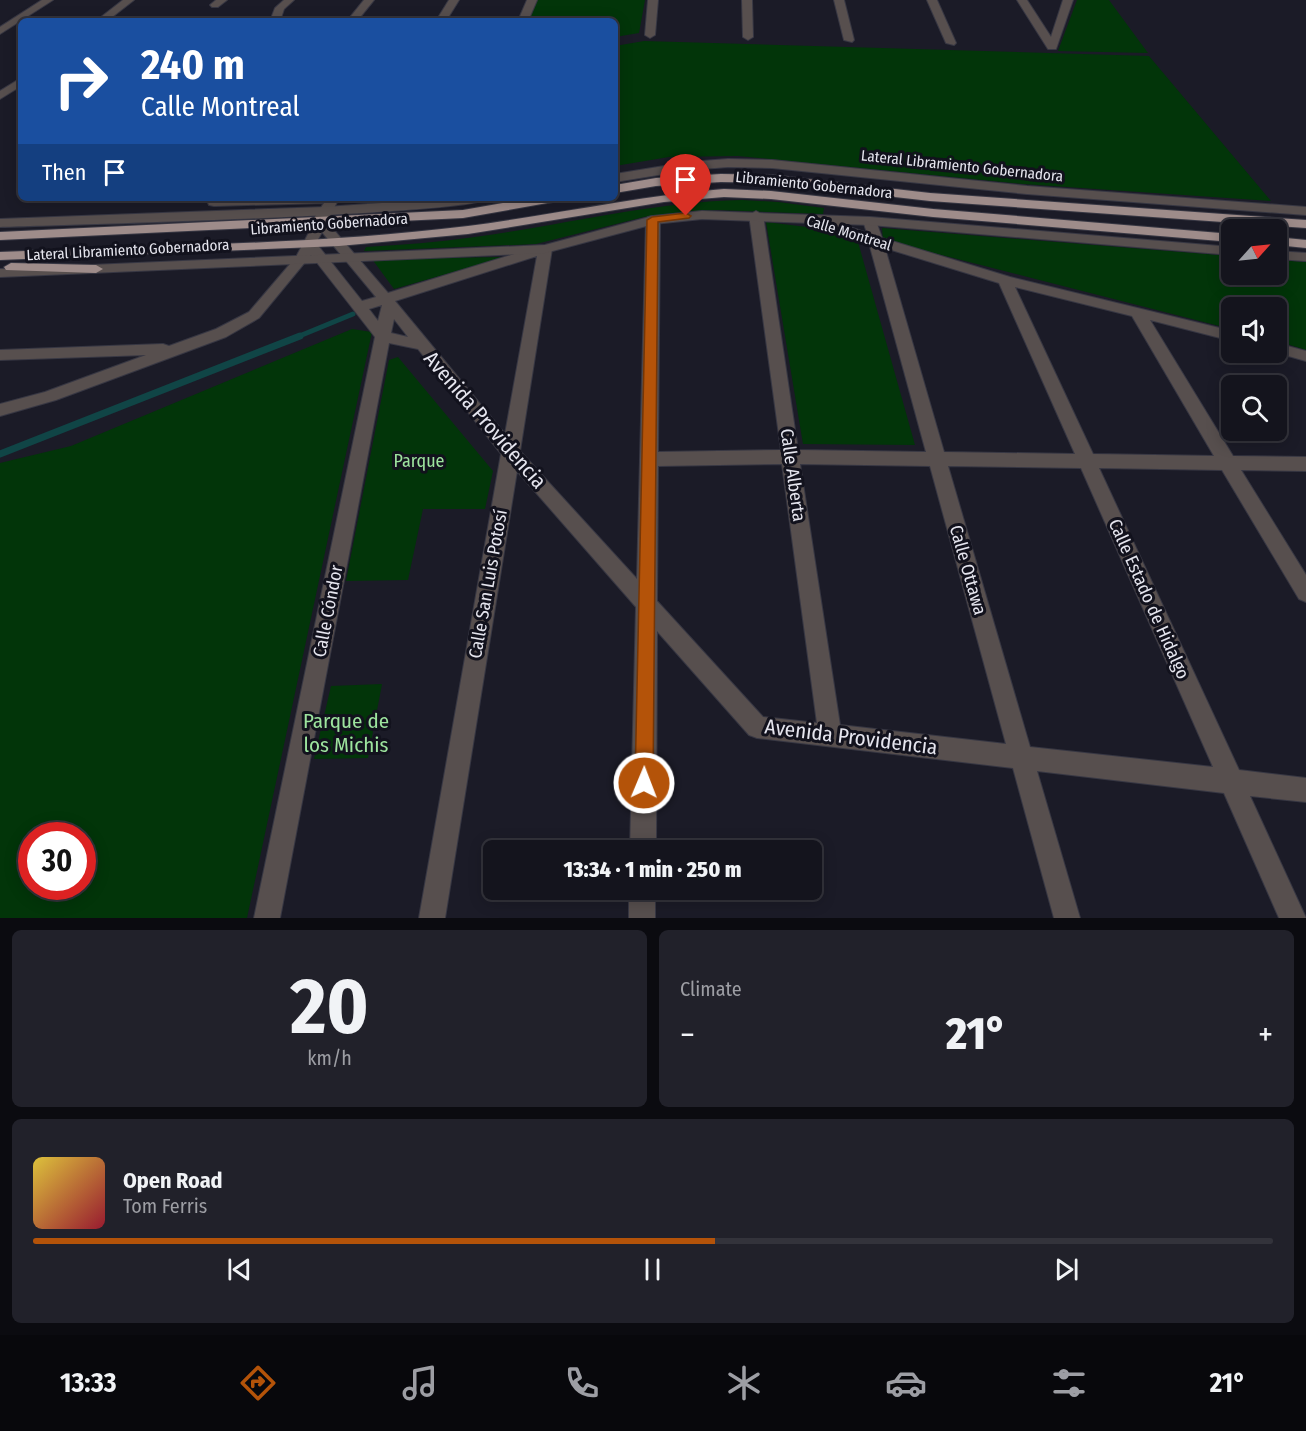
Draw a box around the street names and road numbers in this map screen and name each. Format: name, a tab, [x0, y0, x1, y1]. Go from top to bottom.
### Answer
street label: Lateral Libramiento Gobernadora	[860, 146, 1064, 186]
street label: Libramiento Gobernadora	[735, 168, 893, 202]
street label: Libramiento Gobernadora	[250, 210, 408, 238]
street label: Calle Montreal	[804, 212, 894, 254]
street label: Lateral Libramiento Gobernadora	[26, 236, 230, 264]
street label: Avenida Providencia	[418, 346, 552, 494]
street label: Calle Alberta	[776, 427, 810, 523]
street label: Calle San Luis Potosí	[464, 507, 512, 660]
street label: Calle Estado de Hidalgo	[1104, 516, 1194, 682]
street label: Calle Ottawa	[945, 523, 991, 618]
street label: Calle Cóndor	[308, 562, 348, 659]
street label: Avenida Providencia	[763, 714, 939, 760]

